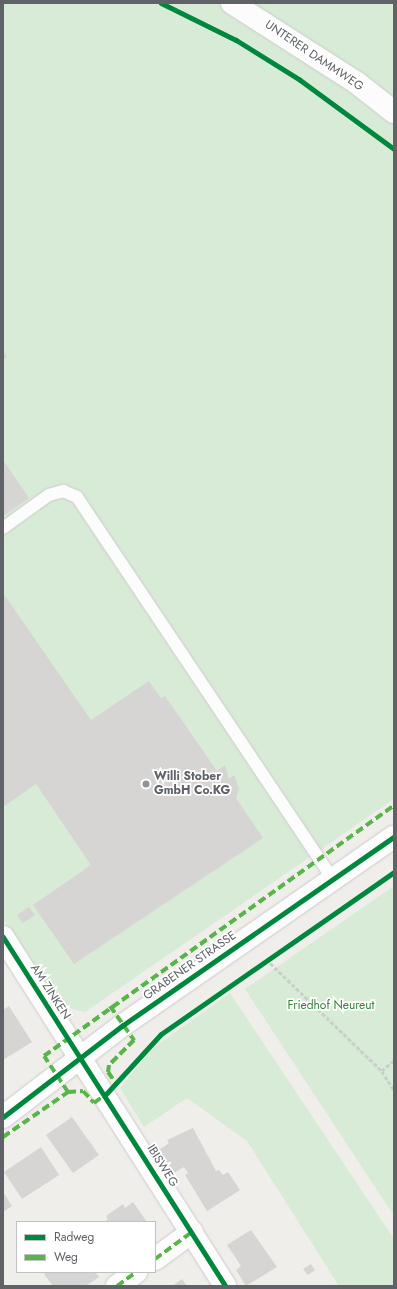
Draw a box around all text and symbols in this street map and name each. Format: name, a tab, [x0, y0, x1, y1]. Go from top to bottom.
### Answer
street label: UNTERER DAMMWEG	[262, 18, 366, 94]
place label: Willi Stober GmbH Co.KG	[154, 770, 230, 798]
marker: Willi Stober GmbH Co.KG	[141, 779, 151, 789]
street label: GRABENER STRASSE	[141, 929, 239, 1003]
street label: AM ZINKEN	[27, 962, 73, 1022]
park label: Friedhof Neureut	[288, 999, 374, 1013]
street label: IBISWEG	[143, 1142, 181, 1190]
legend	[16, 1221, 156, 1273]
text: Radweg	[54, 1228, 94, 1246]
text: Weg	[54, 1248, 78, 1266]

